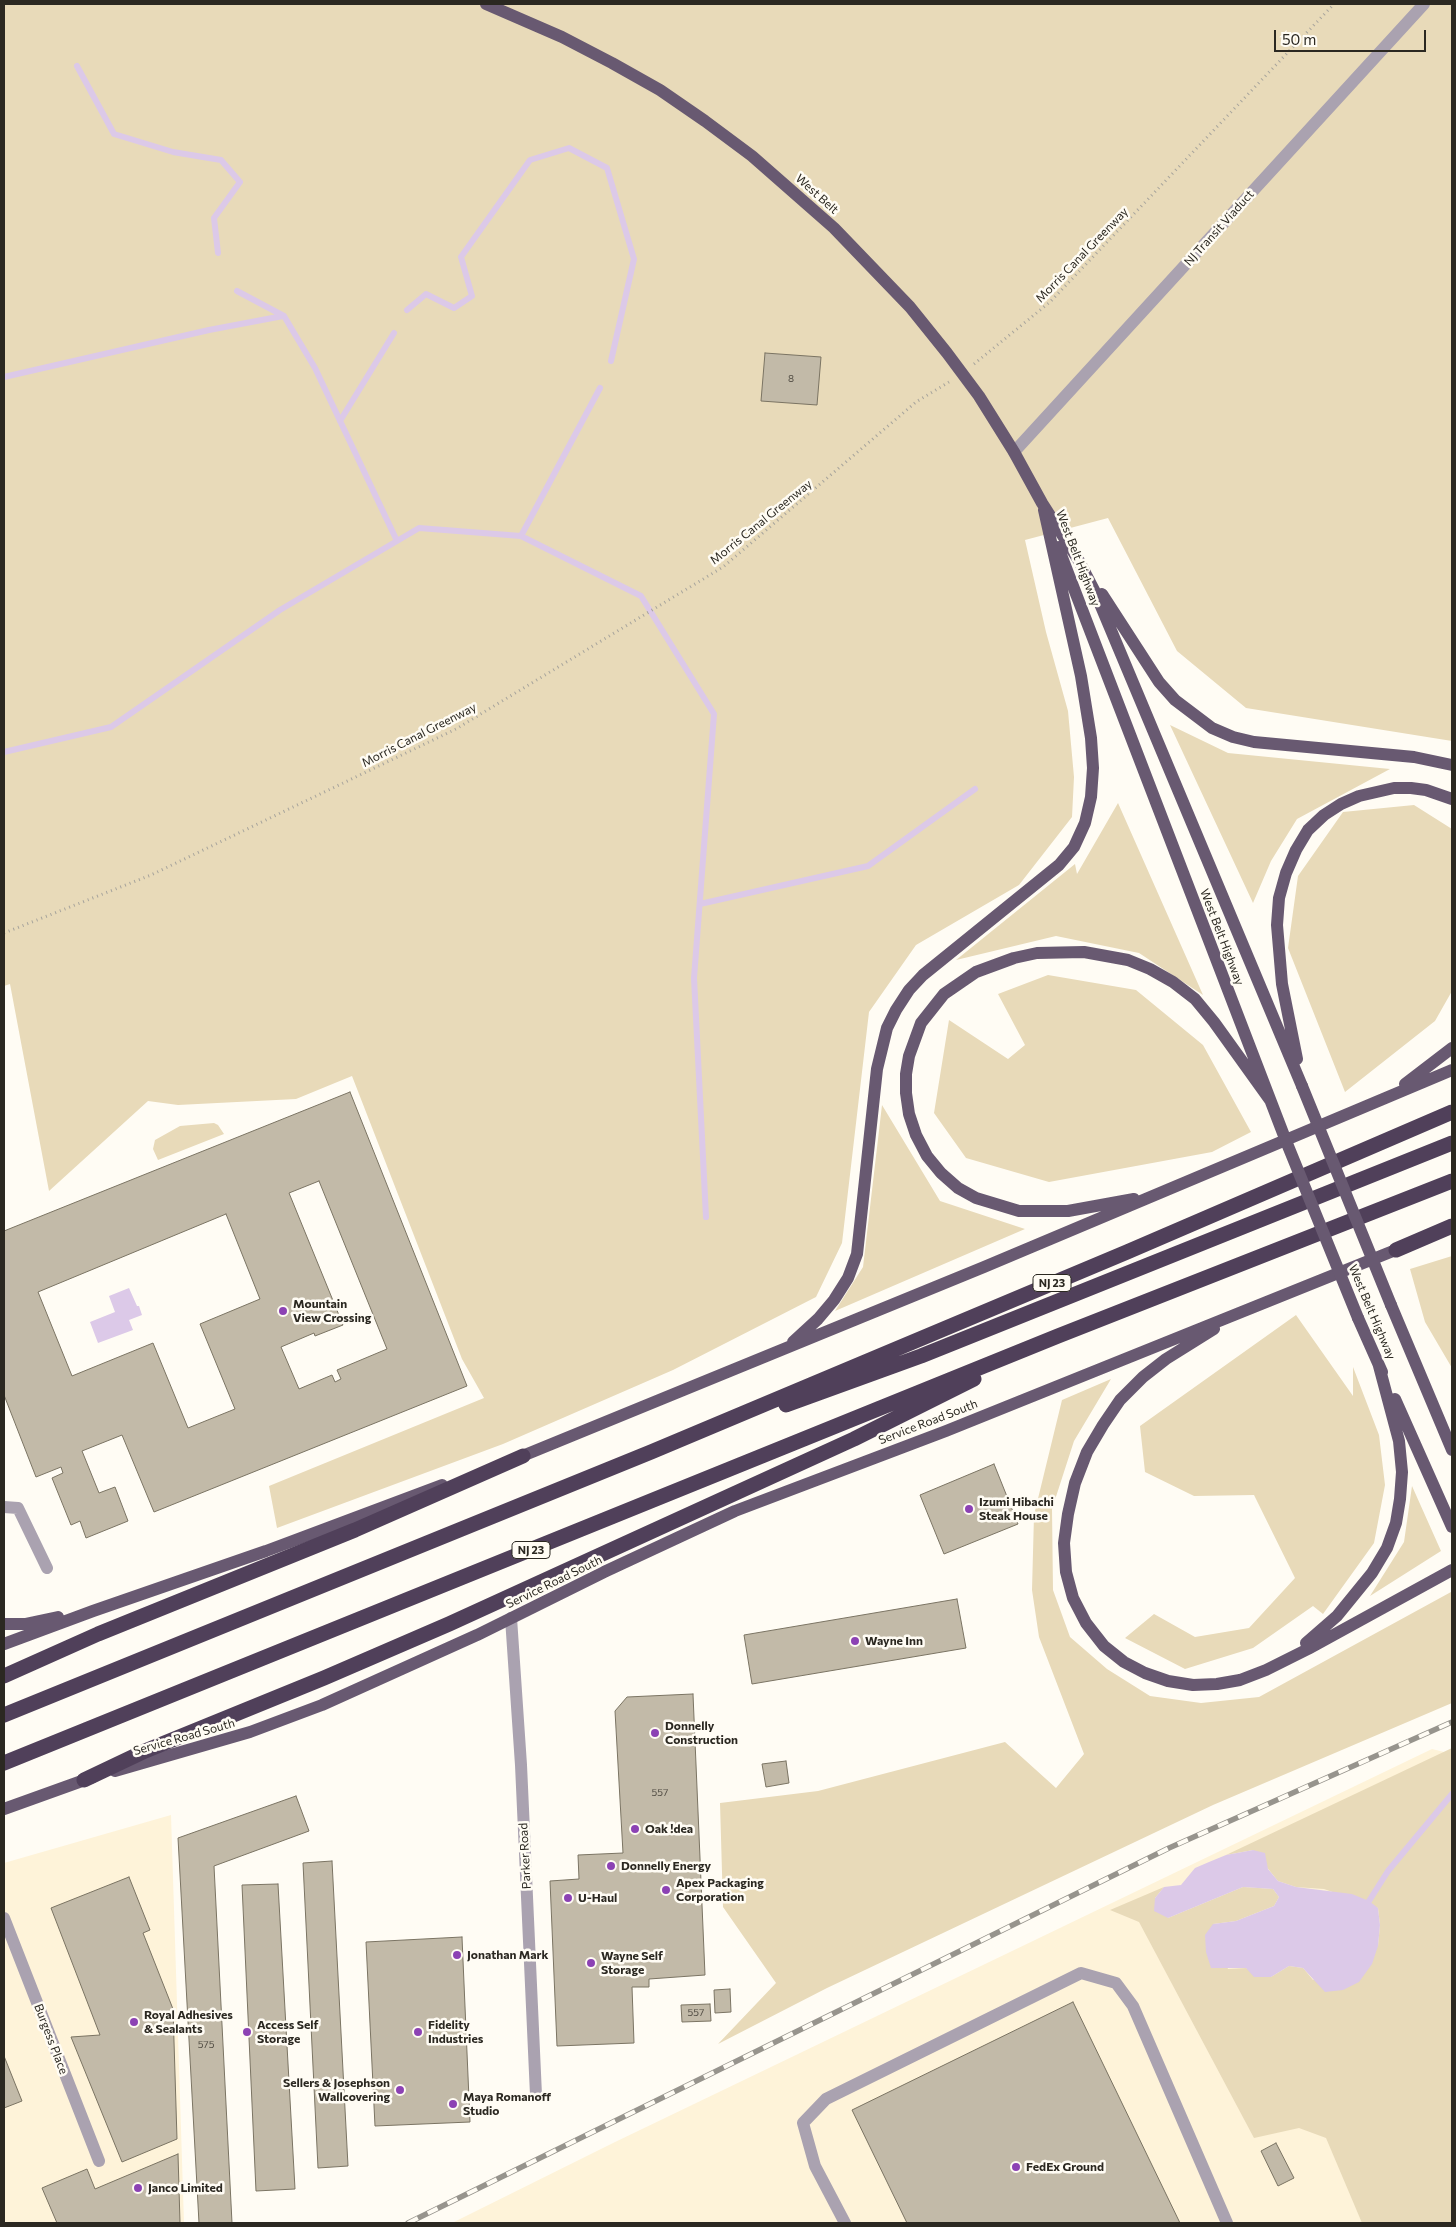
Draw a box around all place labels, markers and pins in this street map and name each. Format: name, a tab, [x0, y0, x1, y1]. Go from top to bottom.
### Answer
place label: Mountain View Crossing	[293, 1297, 371, 1325]
marker: Mountain View Crossing	[277, 1305, 289, 1317]
place label: Izumi Hibachi Steak House	[979, 1495, 1054, 1523]
marker: Izumi Hibachi Steak House	[963, 1503, 975, 1515]
place label: Wayne Inn	[865, 1634, 923, 1648]
marker: Wayne Inn	[849, 1635, 861, 1647]
place label: Donnelly Construction	[665, 1719, 738, 1747]
marker: Donnelly Construction	[649, 1727, 661, 1739]
place label: Oak !dea	[645, 1822, 693, 1836]
marker: Oak !dea	[629, 1823, 641, 1835]
place label: Donnelly Energy	[621, 1859, 711, 1873]
marker: Donnelly Energy	[605, 1860, 617, 1872]
place label: Apex Packaging Corporation	[676, 1876, 764, 1904]
marker: Apex Packaging Corporation	[660, 1884, 672, 1896]
place label: U-Haul	[578, 1891, 617, 1905]
marker: U-Haul	[562, 1892, 574, 1904]
place label: Jonathan Mark	[467, 1948, 548, 1962]
marker: Jonathan Mark	[451, 1949, 463, 1961]
place label: Wayne Self Storage	[601, 1949, 663, 1977]
marker: Wayne Self Storage	[585, 1957, 597, 1969]
place label: Royal Adhesives & Sealants	[144, 2008, 233, 2036]
marker: Royal Adhesives & Sealants	[128, 2016, 140, 2028]
place label: Access Self Storage	[257, 2018, 318, 2046]
place label: Fidelity Industries	[428, 2018, 483, 2046]
marker: Access Self Storage	[241, 2026, 253, 2038]
marker: Fidelity Industries	[412, 2026, 424, 2038]
place label: Sellers & Josephson Wallcovering	[283, 2076, 390, 2104]
marker: Sellers & Josephson Wallcovering	[394, 2084, 406, 2096]
place label: Maya Romanoff Studio	[463, 2090, 551, 2118]
marker: Maya Romanoff Studio	[447, 2098, 459, 2110]
place label: FedEx Ground	[1026, 2160, 1104, 2174]
marker: FedEx Ground	[1010, 2161, 1022, 2173]
place label: Janco Limited	[148, 2181, 223, 2195]
marker: Janco Limited	[132, 2182, 144, 2194]

